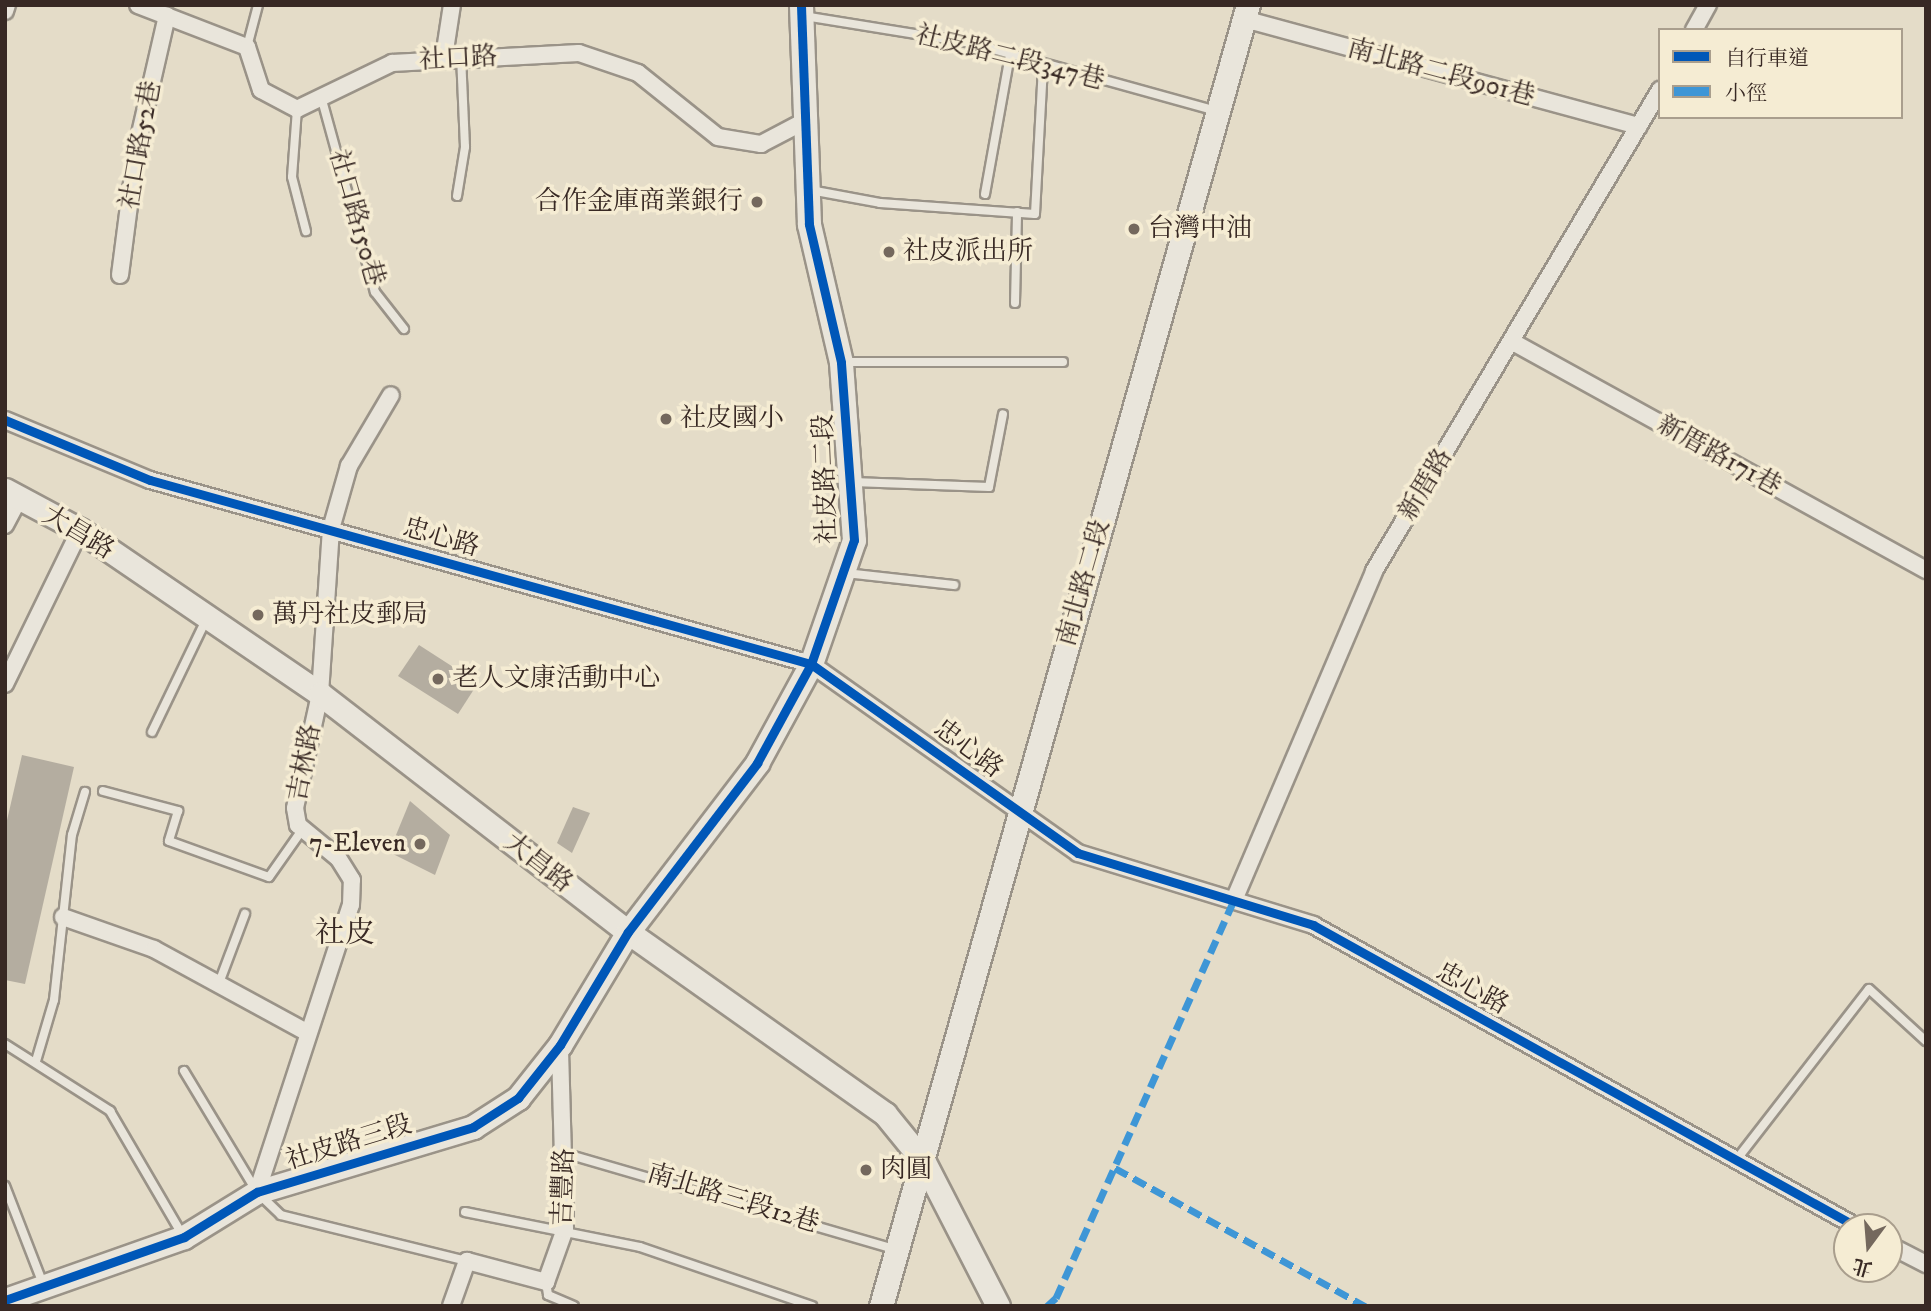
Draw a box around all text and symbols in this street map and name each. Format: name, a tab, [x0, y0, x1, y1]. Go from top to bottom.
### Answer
street label: 社皮路二段347巷	[912, 19, 1108, 97]
legend	[1658, 28, 1903, 119]
street label: 南北路二段901巷	[1344, 33, 1538, 113]
street label: 社口路	[418, 41, 498, 77]
text: 自行車道	[1725, 46, 1809, 72]
street label: 社口路52巷	[114, 78, 168, 212]
text: 小徑	[1725, 81, 1767, 107]
street label: 社口路150巷	[322, 146, 390, 290]
place label: 合作金庫商業銀行	[535, 186, 743, 218]
marker: 合作金庫商業銀行	[749, 194, 765, 210]
place label: 台灣中油	[1148, 213, 1252, 245]
marker: 台灣中油	[1126, 221, 1142, 237]
place label: 社皮派出所	[903, 236, 1033, 268]
marker: 社皮派出所	[881, 244, 897, 260]
place label: 社皮國小	[680, 403, 784, 435]
street label: 新厝路171巷	[1652, 409, 1786, 503]
marker: 社皮國小	[658, 411, 674, 427]
street label: 社皮路二段	[808, 413, 844, 545]
street label: 新厝路	[1393, 444, 1459, 526]
street label: 大昌路	[37, 500, 119, 566]
street label: 忠心路	[399, 512, 483, 564]
street label: 南北路二段	[1051, 516, 1117, 650]
place label: 萬丹社皮郵局	[272, 599, 428, 631]
marker: 萬丹社皮郵局	[250, 607, 266, 623]
place label: 老人文康活動中心	[452, 663, 660, 695]
marker: 老人文康活動中心	[430, 671, 446, 687]
street label: 忠心路	[927, 713, 1009, 785]
street label: 吉林路	[282, 722, 328, 804]
street label: 大昌路	[498, 827, 578, 899]
place label: 7-Eleven	[309, 828, 406, 860]
marker: 7-Eleven	[412, 836, 428, 852]
district label: 社皮	[315, 916, 375, 952]
street label: 忠心路	[1430, 956, 1514, 1022]
street label: 社皮路三段	[282, 1109, 416, 1177]
street label: 吉豐路	[547, 1147, 581, 1227]
place label: 肉圓	[880, 1154, 932, 1186]
street label: 南北路三段12巷	[643, 1158, 823, 1240]
marker: 肉圓	[858, 1162, 874, 1178]
north arrow	[1833, 1213, 1903, 1283]
text: 北	[1850, 1253, 1875, 1280]

